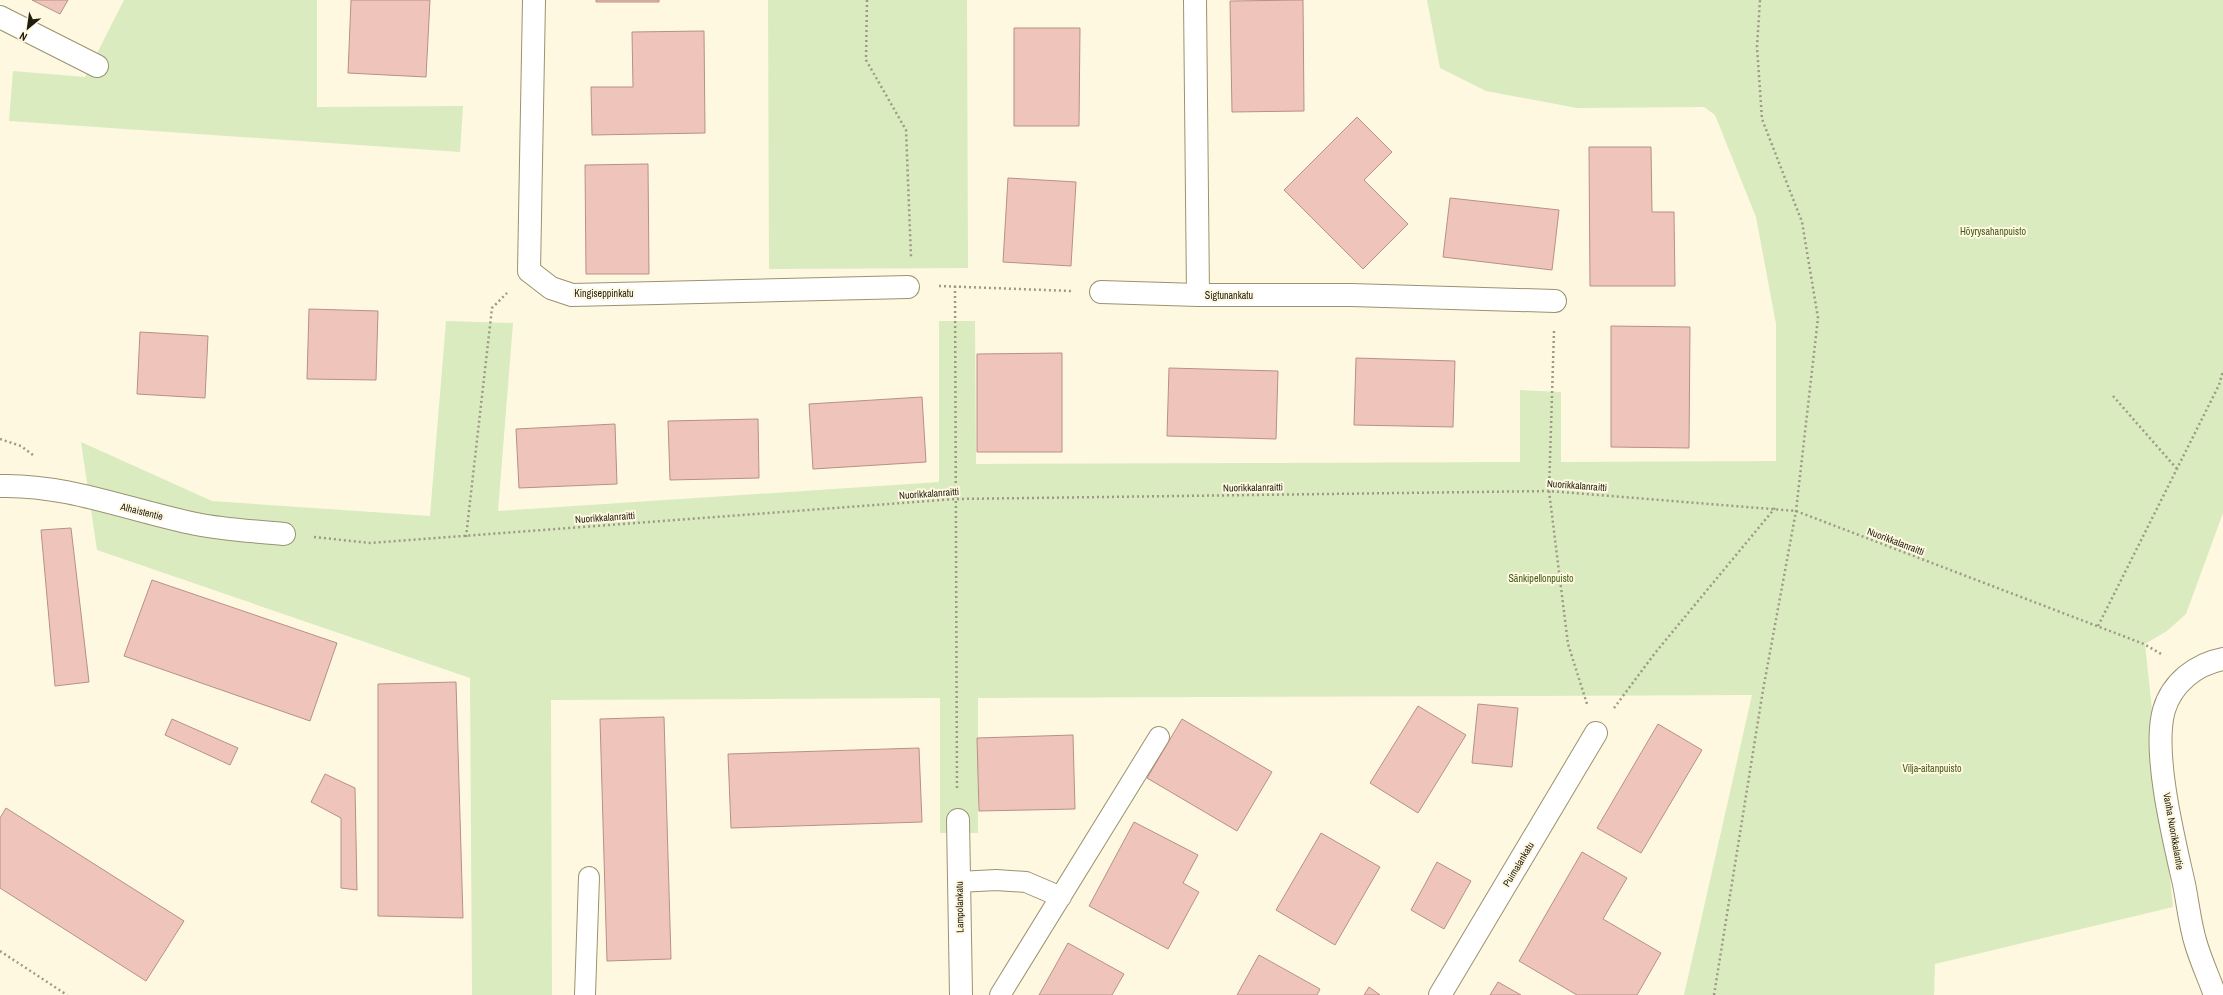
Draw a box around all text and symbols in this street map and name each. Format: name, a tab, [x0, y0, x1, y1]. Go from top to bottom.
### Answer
north arrow	[8, 8, 48, 48]
text: N	[17, 29, 29, 44]
park label: Höyrysahanpuisto	[1960, 225, 2026, 238]
street label: Kingiseppinkatu	[574, 287, 634, 300]
street label: Sigtunankatu	[1205, 289, 1253, 302]
street label: Nuorikkalanraitti	[1546, 477, 1607, 494]
street label: Nuorikkalanraitti	[1223, 480, 1283, 495]
street label: Nuorikkalanraitti	[899, 485, 960, 502]
street label: Alhaistentie	[118, 500, 165, 523]
street label: Nuorikkalanraitti	[575, 509, 636, 526]
street label: Nuorikkalanraitti	[1865, 525, 1926, 558]
park label: Sänkipellonpuisto	[1508, 572, 1574, 585]
park label: Vilja-aitanpuisto	[1902, 762, 1962, 775]
street label: Vanha Nuorikkalantie	[2160, 791, 2187, 871]
street label: Puimalankatu	[1500, 839, 1537, 889]
street label: Lampolankatu	[953, 881, 966, 933]

